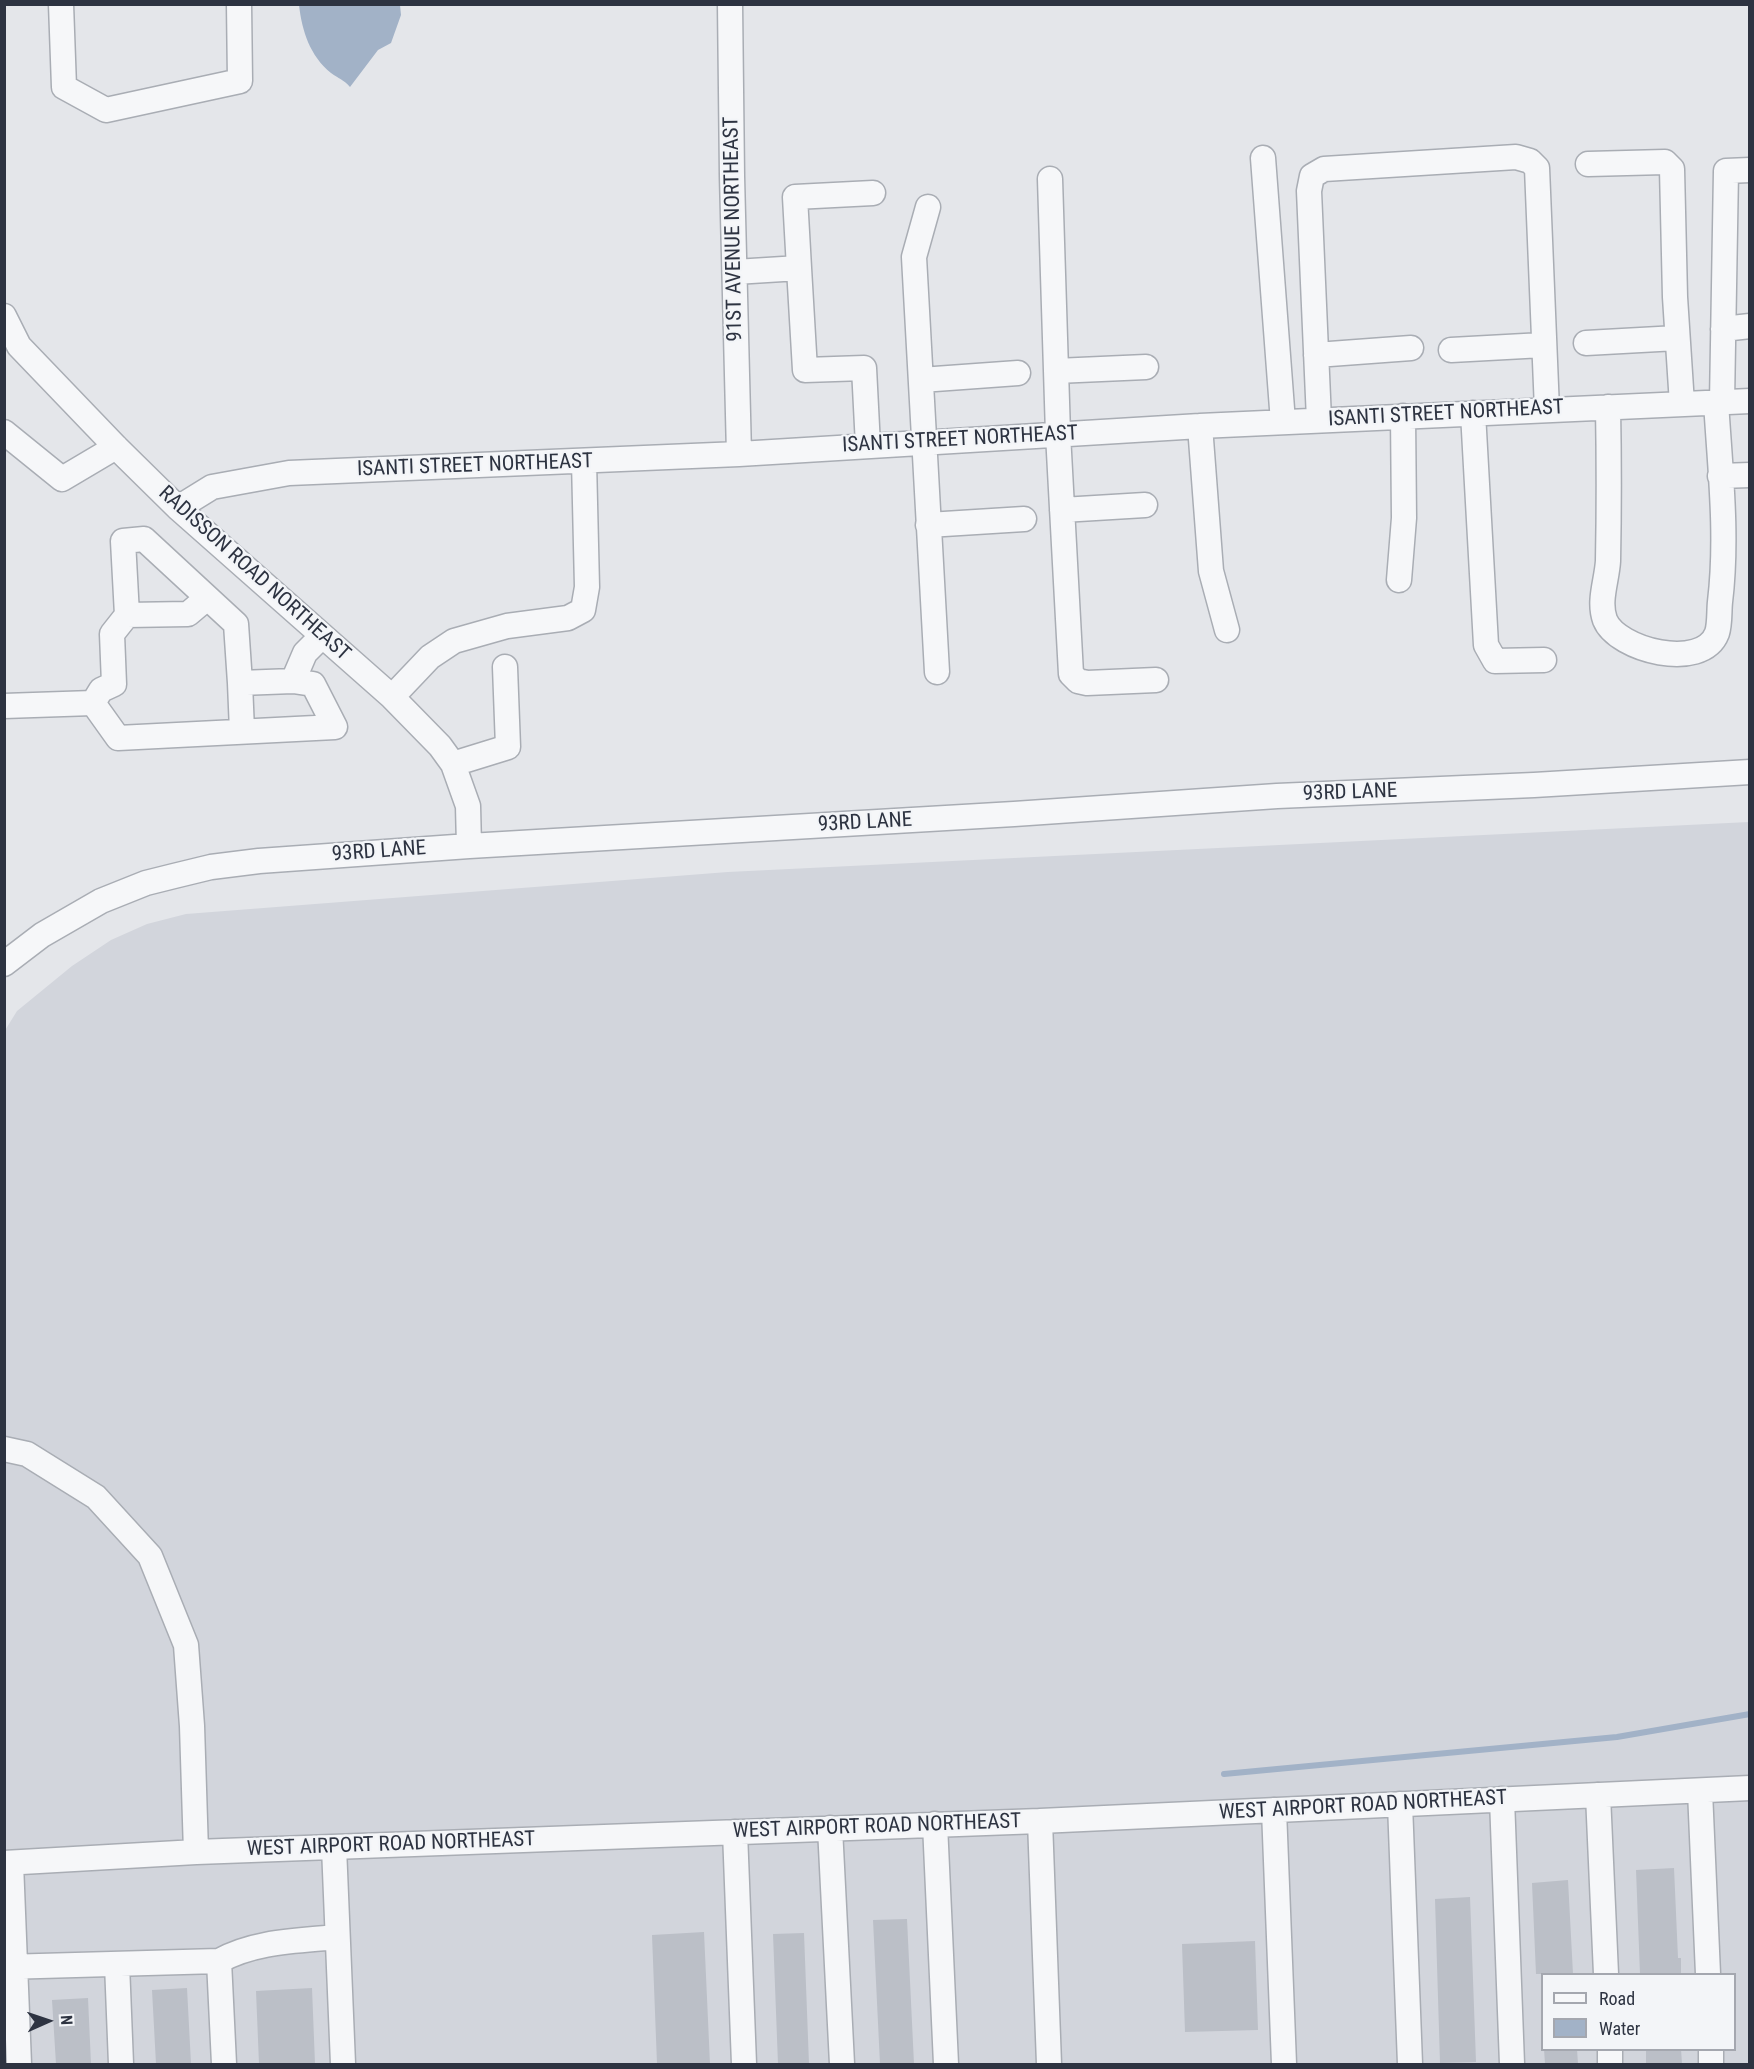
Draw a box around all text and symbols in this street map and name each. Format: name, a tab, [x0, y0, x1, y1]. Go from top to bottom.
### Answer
street label: 91ST AVENUE NORTHEAST	[719, 116, 749, 342]
street label: ISANTI STREET NORTHEAST	[1327, 395, 1565, 433]
street label: ISANTI STREET NORTHEAST	[841, 421, 1079, 459]
street label: ISANTI STREET NORTHEAST	[357, 449, 593, 483]
street label: RADISSON ROAD NORTHEAST	[153, 481, 355, 667]
street label: 93RD LANE	[1302, 779, 1398, 807]
street label: 93RD LANE	[817, 808, 913, 838]
street label: 93RD LANE	[331, 836, 427, 868]
street label: WEST AIRPORT ROAD NORTHEAST	[1218, 1786, 1508, 1826]
street label: WEST AIRPORT ROAD NORTHEAST	[732, 1809, 1022, 1845]
street label: WEST AIRPORT ROAD NORTHEAST	[246, 1827, 536, 1863]
legend	[1541, 1973, 1736, 2051]
text: Road	[1599, 1988, 1635, 2009]
north arrow	[18, 1991, 78, 2051]
text: N	[57, 2015, 76, 2025]
text: Water	[1599, 2018, 1640, 2039]

